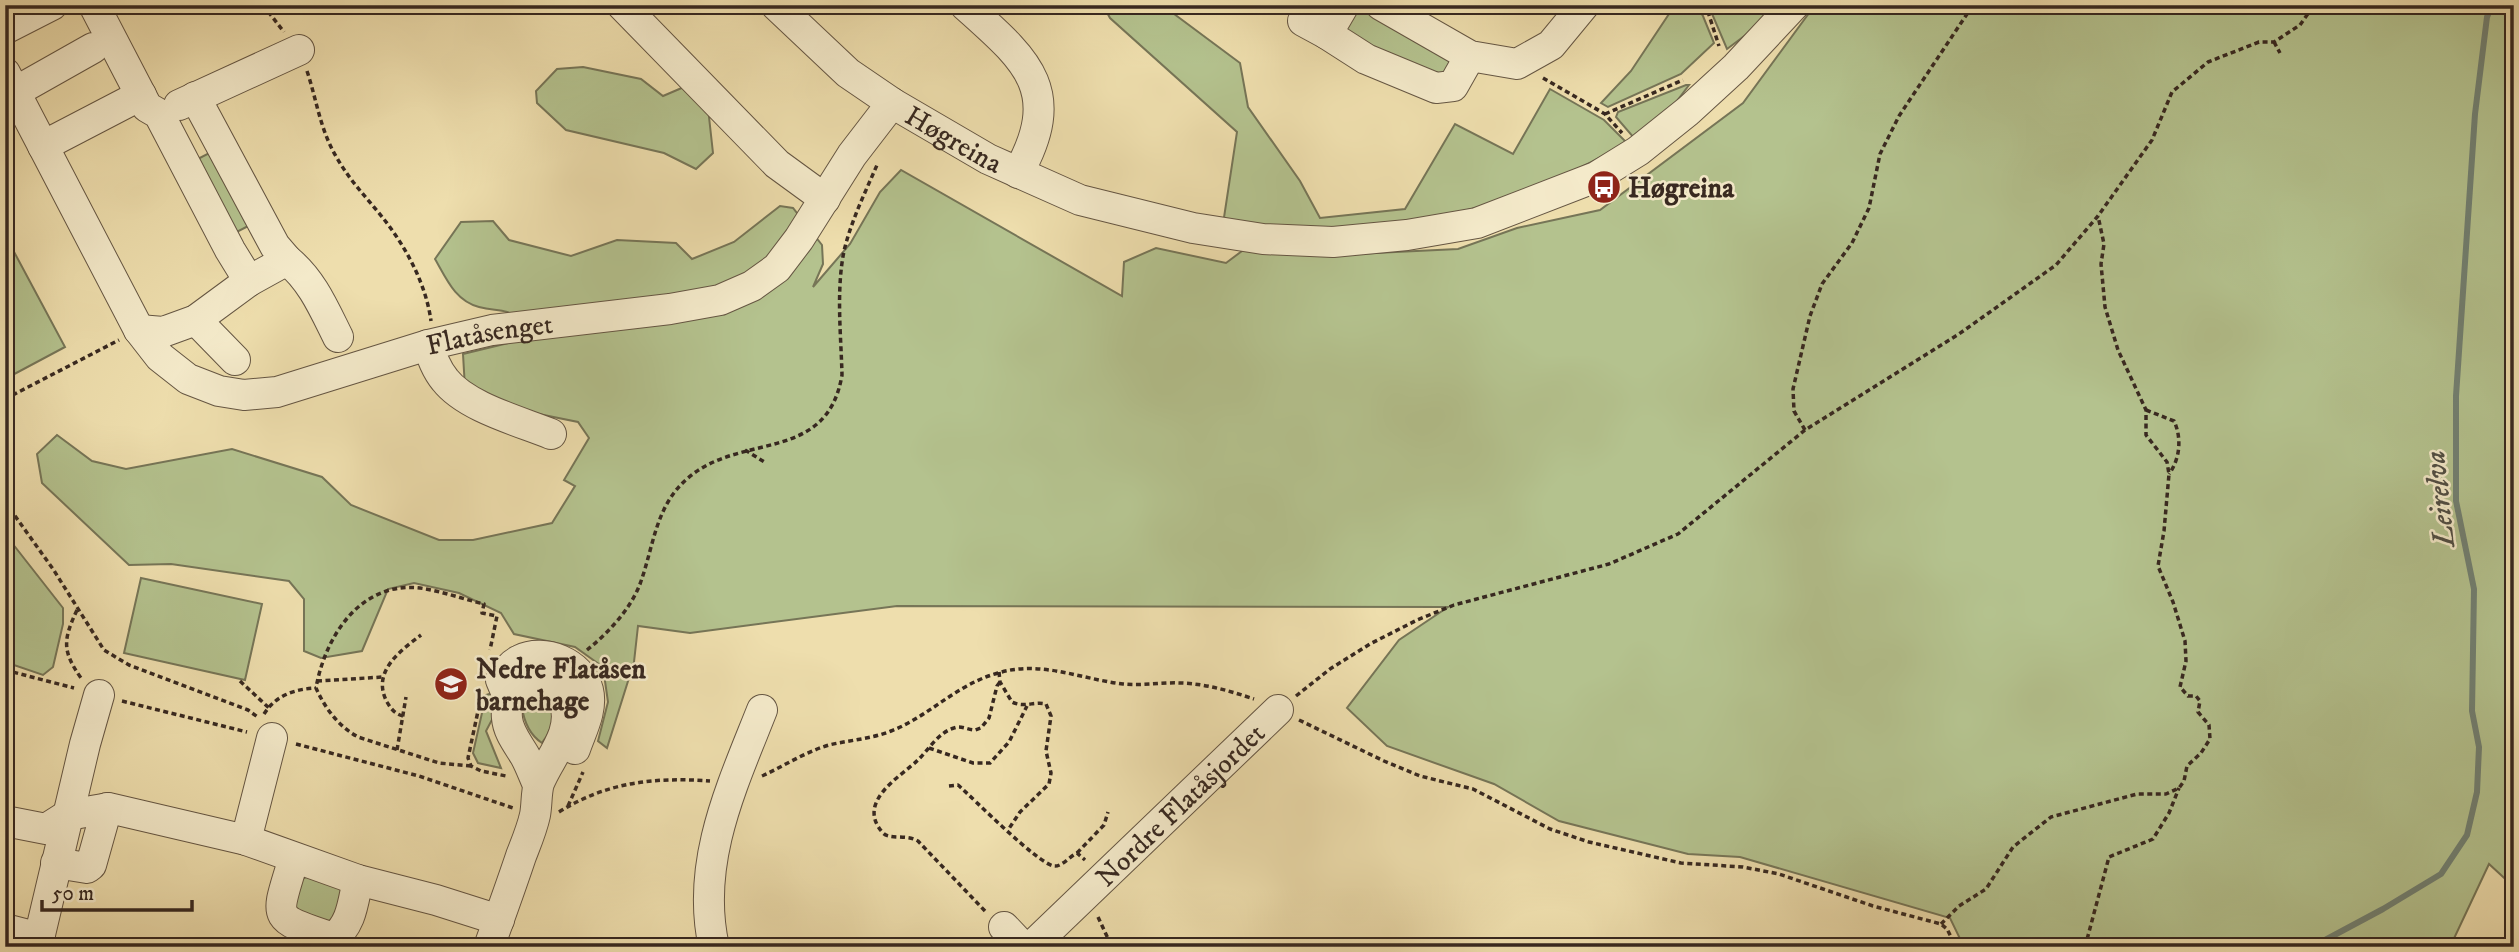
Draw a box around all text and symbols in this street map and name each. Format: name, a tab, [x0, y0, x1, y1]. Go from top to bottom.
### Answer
street label: Høgreina	[899, 99, 1007, 182]
bus stop icon: Høgreina	[1585, 168, 1623, 206]
place label: Høgreina	[1628, 171, 1735, 206]
street label: Flatåsenget	[423, 307, 555, 364]
water label: Leirelva	[2417, 449, 2464, 551]
place label: Nedre Flatåsen barnehage	[475, 652, 646, 719]
school or university icon: Nedre Flatåsen barnehage	[432, 665, 470, 703]
street label: Nordre Flatåsjordet	[1089, 716, 1273, 895]
scale bar	[42, 868, 192, 912]
text: 50 m	[52, 881, 94, 907]

